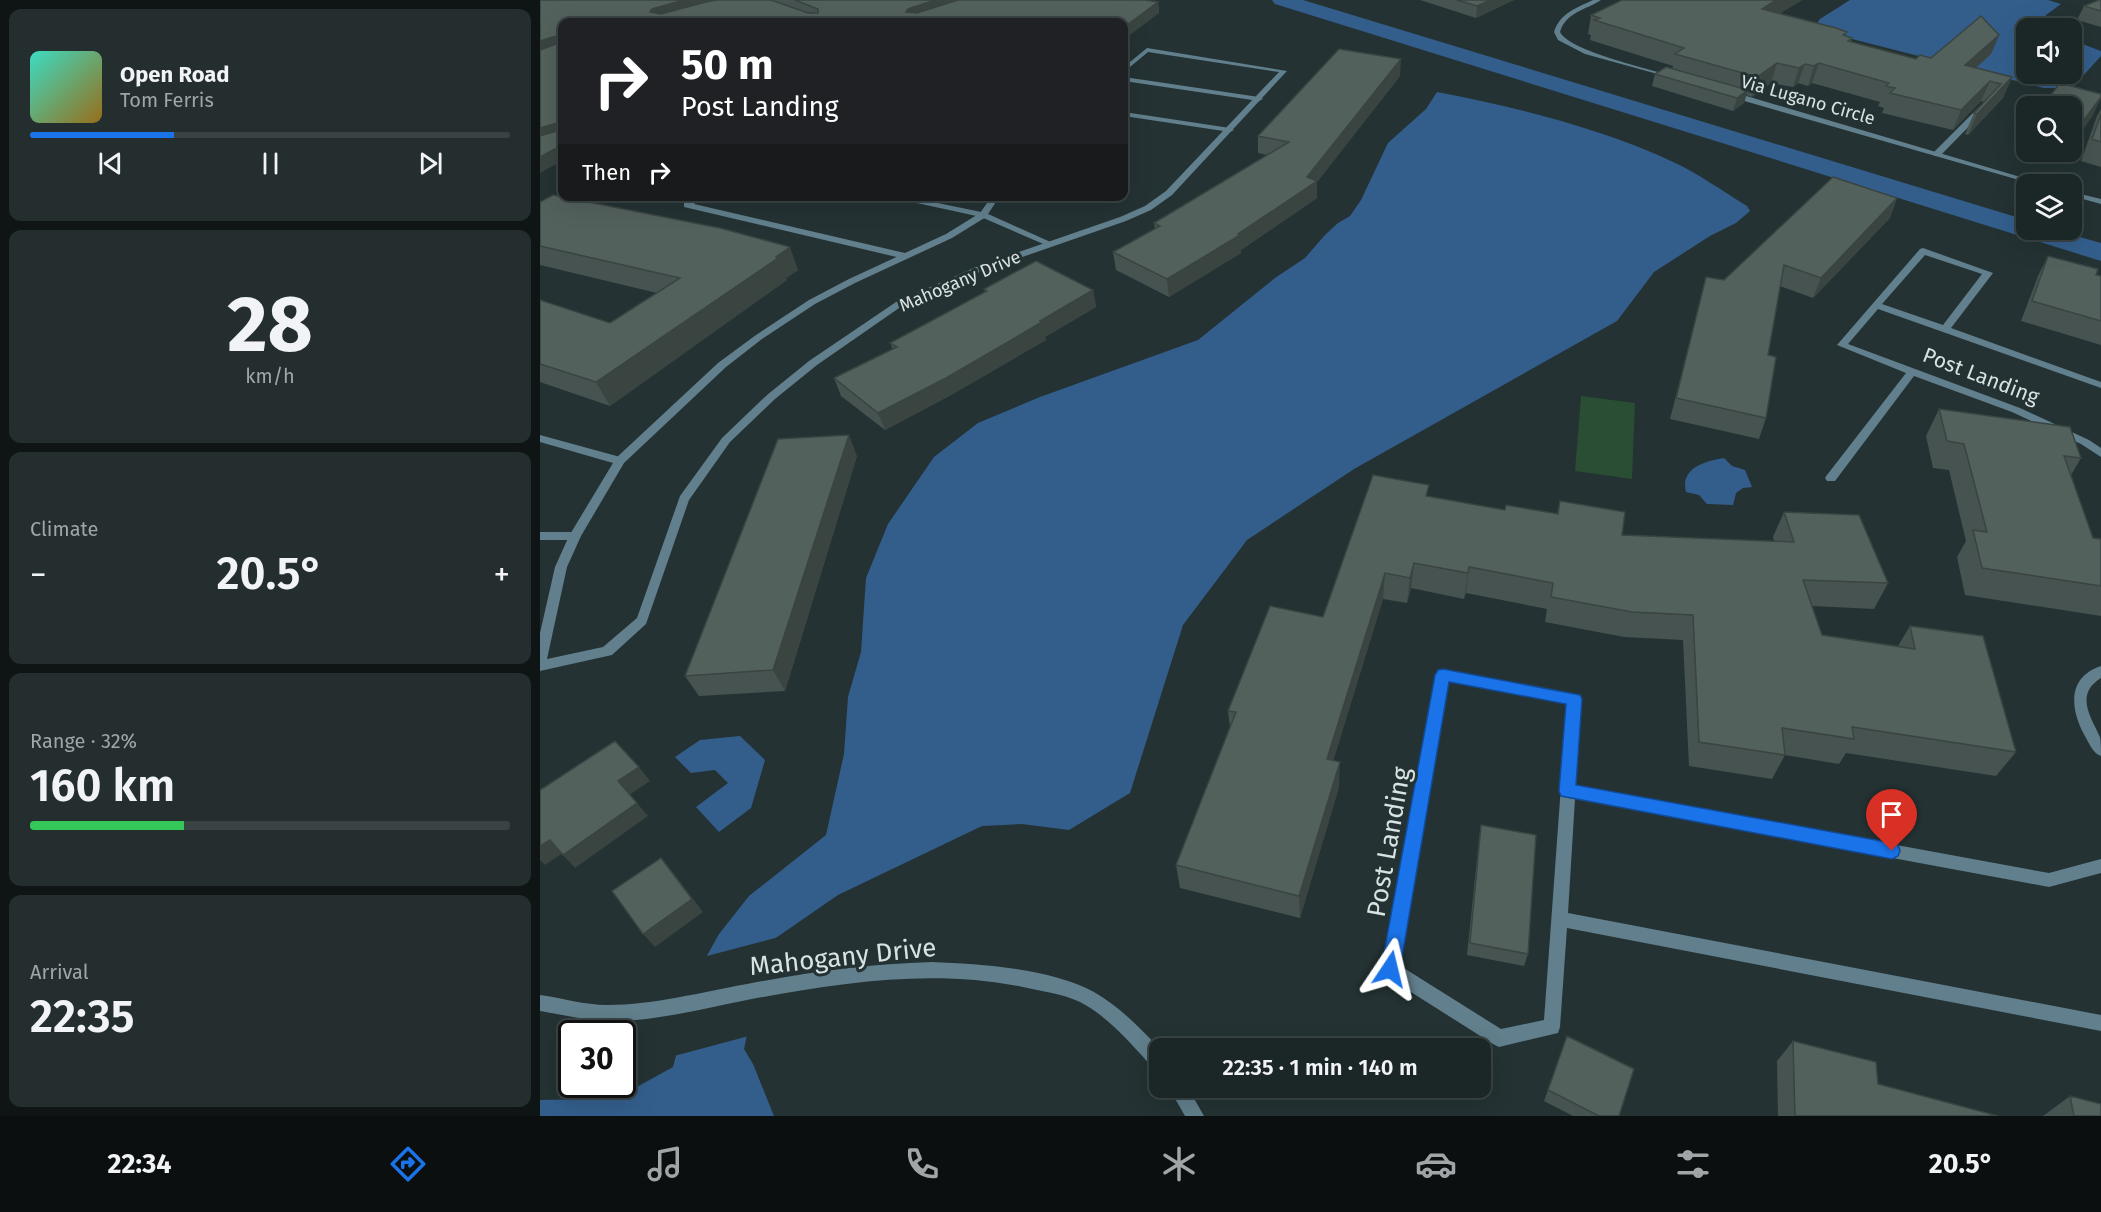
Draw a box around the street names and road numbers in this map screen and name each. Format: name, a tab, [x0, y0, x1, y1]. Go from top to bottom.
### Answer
street label: Via Lugano Circle	[1738, 70, 1878, 130]
street label: Mahogany Drive	[896, 245, 1024, 317]
street label: Post Landing	[1919, 342, 2043, 410]
street label: Post Landing	[1361, 764, 1418, 919]
street label: Mahogany Drive	[748, 932, 938, 982]

